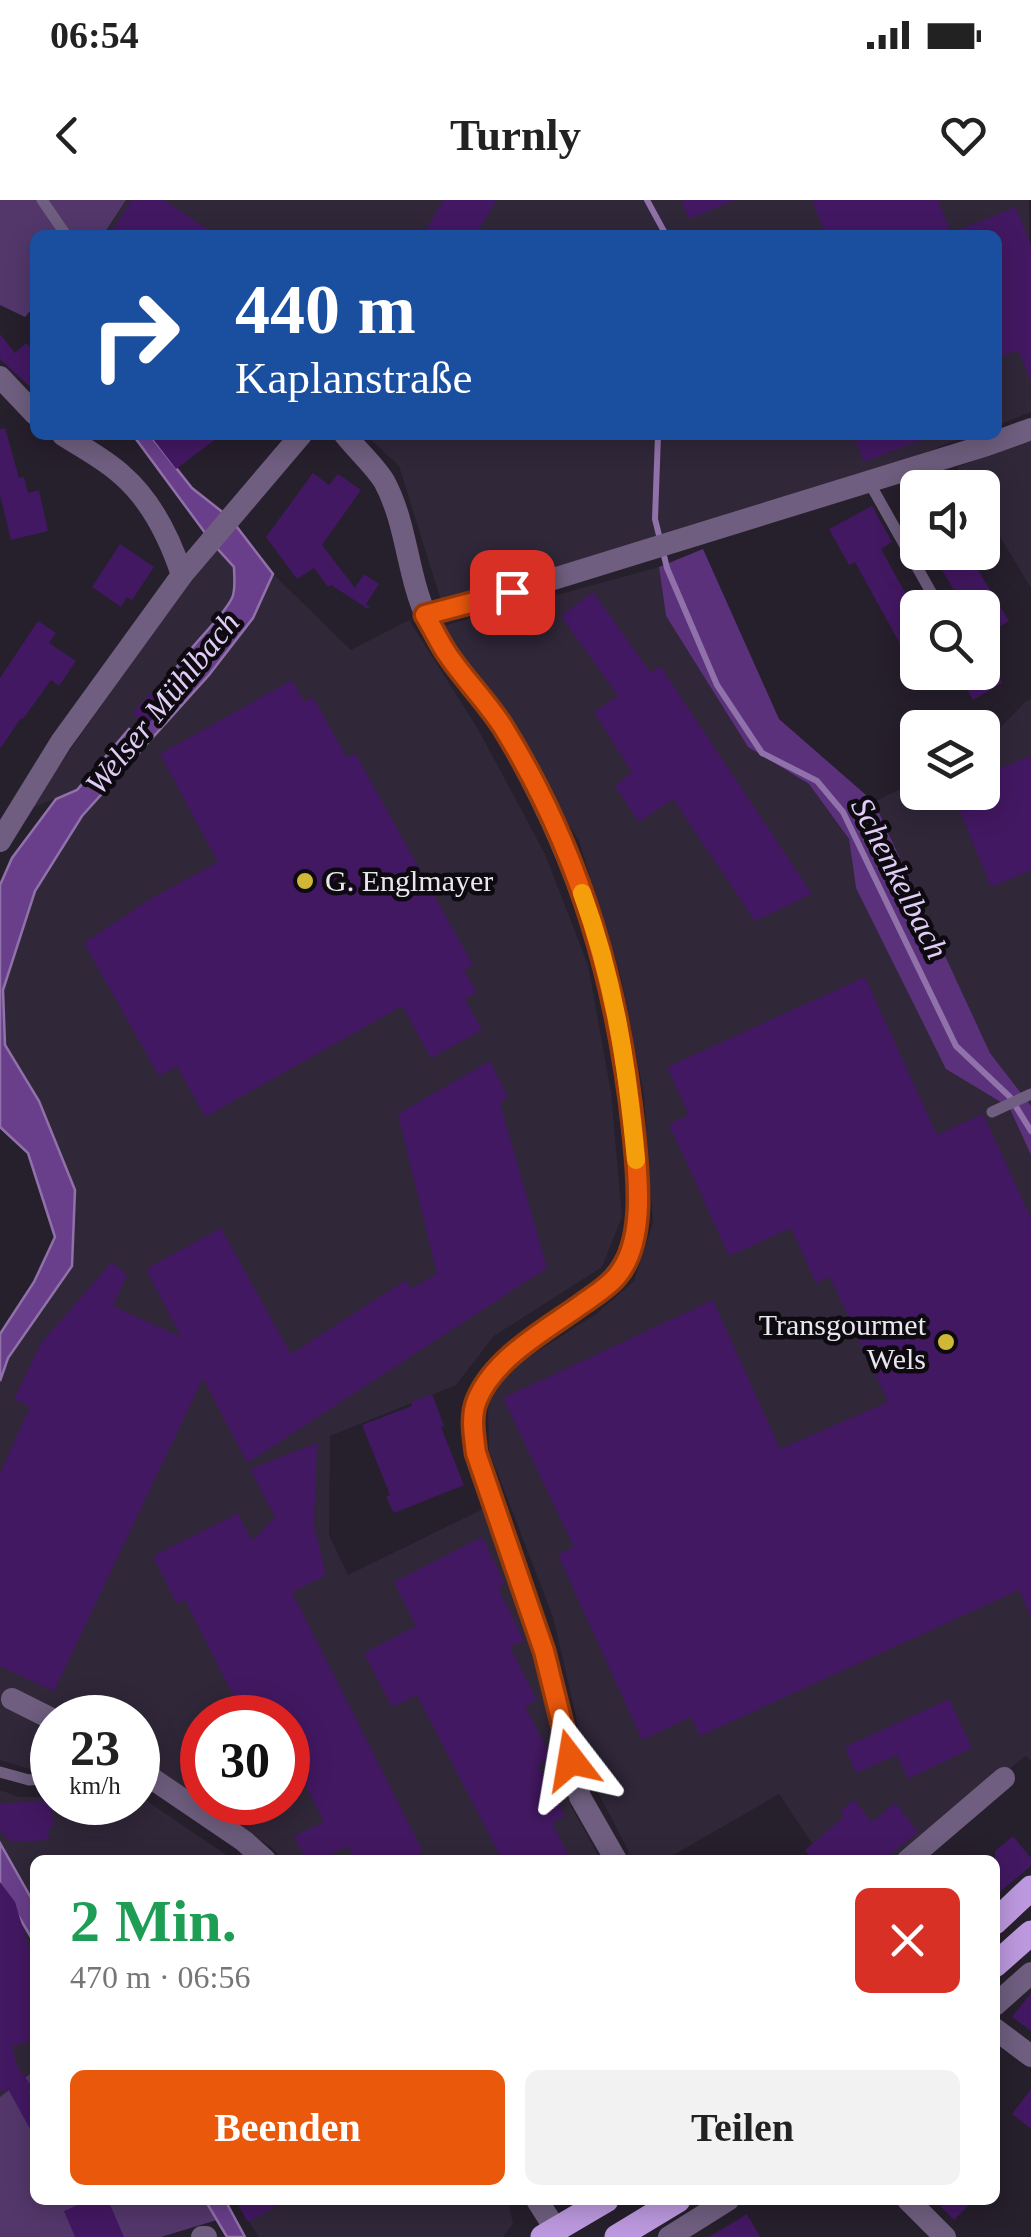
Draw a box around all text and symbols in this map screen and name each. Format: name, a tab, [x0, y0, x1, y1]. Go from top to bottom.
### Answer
text: 06:54	[50, 14, 139, 56]
icon: back	[40, 108, 95, 163]
icon: heart	[936, 108, 991, 163]
text: Turnly	[450, 110, 581, 160]
icon: right	[70, 270, 200, 400]
text: 440 m	[235, 271, 416, 348]
text: Kaplanstraße	[235, 353, 472, 403]
map controls	[900, 470, 1000, 810]
button: sound	[900, 470, 1000, 570]
pin	[470, 550, 555, 635]
icon: arrive	[485, 565, 540, 620]
button: search	[900, 590, 1000, 690]
water label: Welser Mühlbach	[78, 605, 246, 801]
button: layers	[900, 710, 1000, 810]
water label: Schenkelbach	[844, 791, 956, 965]
place label: G. Englmayer	[325, 864, 493, 897]
marker: G. Englmayer	[294, 870, 316, 892]
place label: Transgourmet Wels	[759, 1308, 927, 1375]
marker: Transgourmet Wels	[935, 1331, 957, 1353]
speed limit sign: 30	[180, 1695, 310, 1825]
position arrow	[519, 1708, 623, 1812]
text: 23	[70, 1720, 120, 1776]
text: km/h	[69, 1772, 121, 1799]
text: 2 Min.	[70, 1888, 237, 1954]
button: close	[855, 1888, 960, 1993]
text: 470 m · 06:56	[70, 1959, 250, 1995]
button: Beenden	[70, 2070, 505, 2185]
button: Teilen	[525, 2070, 960, 2185]

